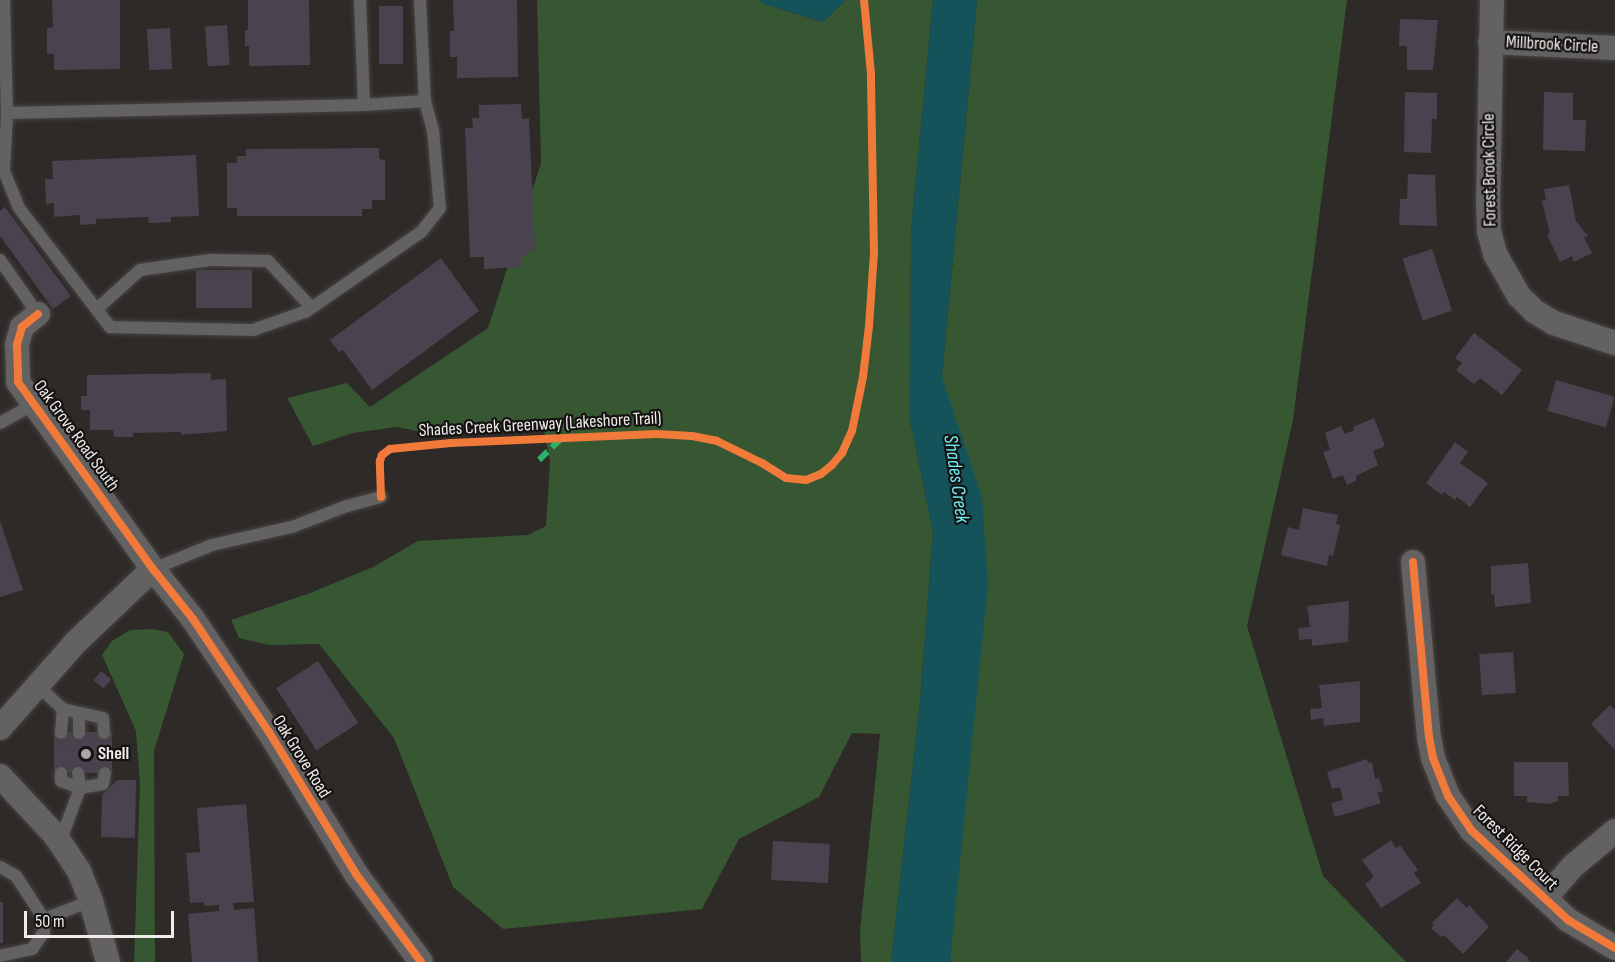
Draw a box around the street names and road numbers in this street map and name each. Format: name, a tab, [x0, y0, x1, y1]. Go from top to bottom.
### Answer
street label: Millbrook Circle	[1505, 32, 1599, 58]
street label: Forest Brook Circle	[1478, 113, 1502, 227]
street label: Oak Grove Road South	[28, 376, 124, 496]
street label: Shades Creek Greenway (Lakeshore Trail)	[418, 408, 662, 442]
street label: Oak Grove Road	[267, 712, 335, 802]
street label: Forest Ridge Court	[1468, 801, 1562, 895]

